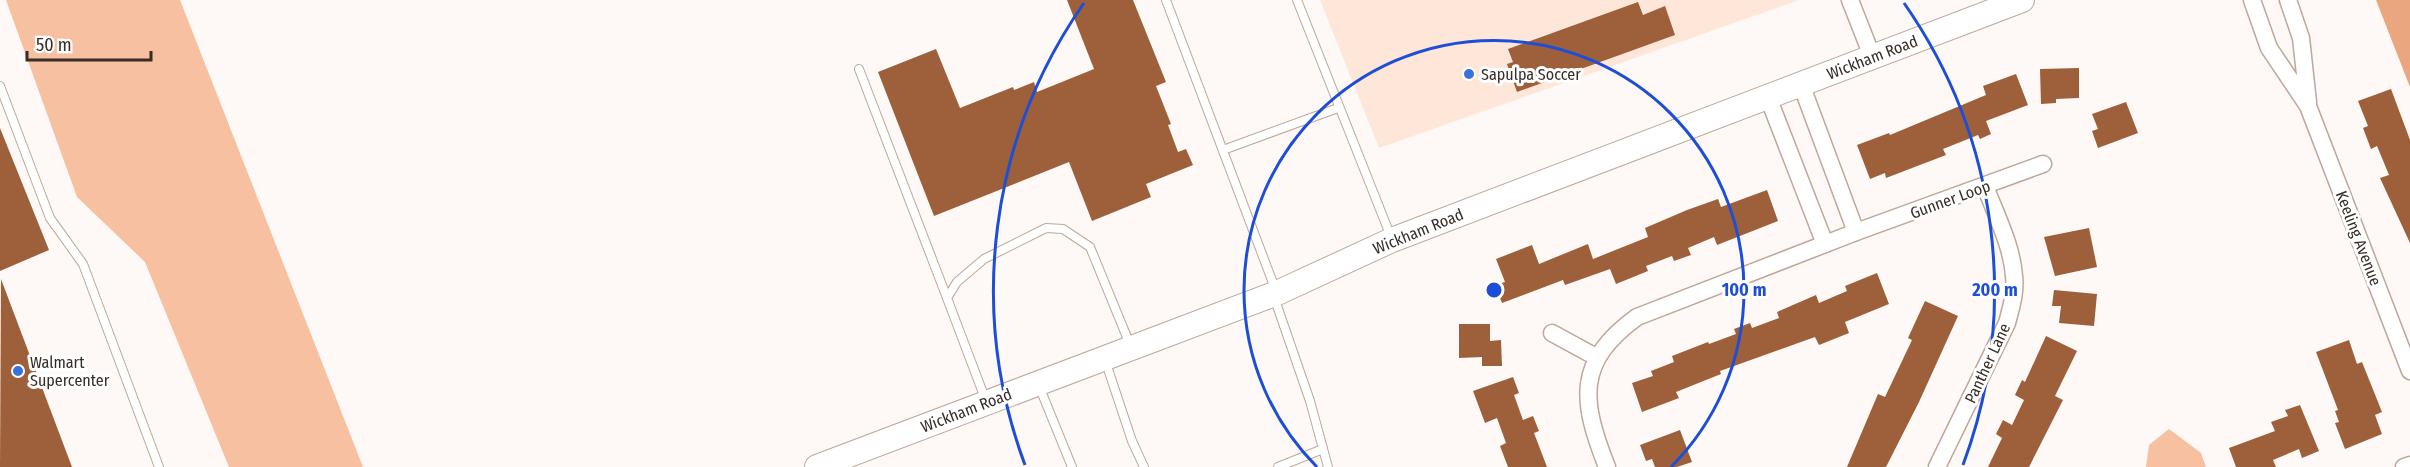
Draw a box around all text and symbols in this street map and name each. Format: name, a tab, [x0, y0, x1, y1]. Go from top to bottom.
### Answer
scale bar	[27, 24, 152, 62]
street label: Wickham Road	[1824, 31, 1920, 84]
text: 50 m	[36, 34, 72, 56]
place label: Sapulpa Soccer	[1481, 65, 1581, 84]
marker: Sapulpa Soccer	[1462, 67, 1476, 81]
street label: Gunner Loop	[1908, 176, 1993, 223]
street label: Keeling Avenue	[2332, 188, 2385, 288]
street label: Wickham Road	[1370, 205, 1466, 258]
text: 100 m	[1722, 279, 1766, 301]
text: 200 m	[1971, 279, 2018, 301]
centre of rings	[1484, 280, 1504, 300]
street label: Panther Lane	[1961, 320, 2014, 406]
place label: Walmart Supercenter	[30, 353, 110, 390]
marker: Walmart Supercenter	[11, 364, 25, 378]
street label: Wickham Road	[918, 384, 1014, 437]

